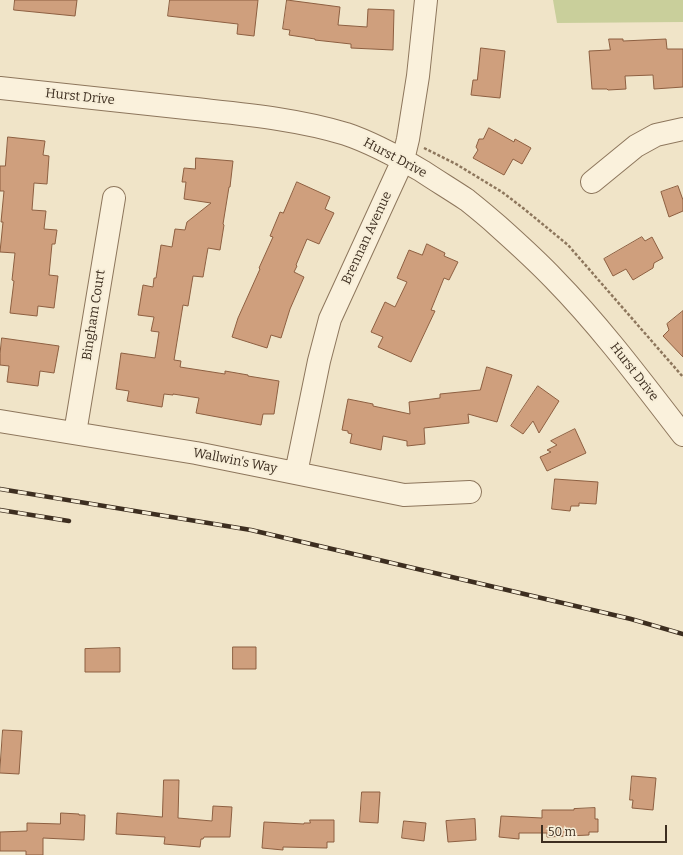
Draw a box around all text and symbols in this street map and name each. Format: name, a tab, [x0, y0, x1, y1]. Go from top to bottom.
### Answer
street label: Hurst Drive	[45, 86, 115, 108]
street label: Hurst Drive	[361, 135, 429, 181]
street label: Brennan Avenue	[339, 189, 395, 287]
street label: Bingham Court	[79, 269, 109, 361]
street label: Hurst Drive	[606, 340, 662, 404]
street label: Wallwin's Way	[192, 445, 278, 477]
scale bar	[543, 817, 669, 843]
text: 50 m	[548, 825, 576, 839]

